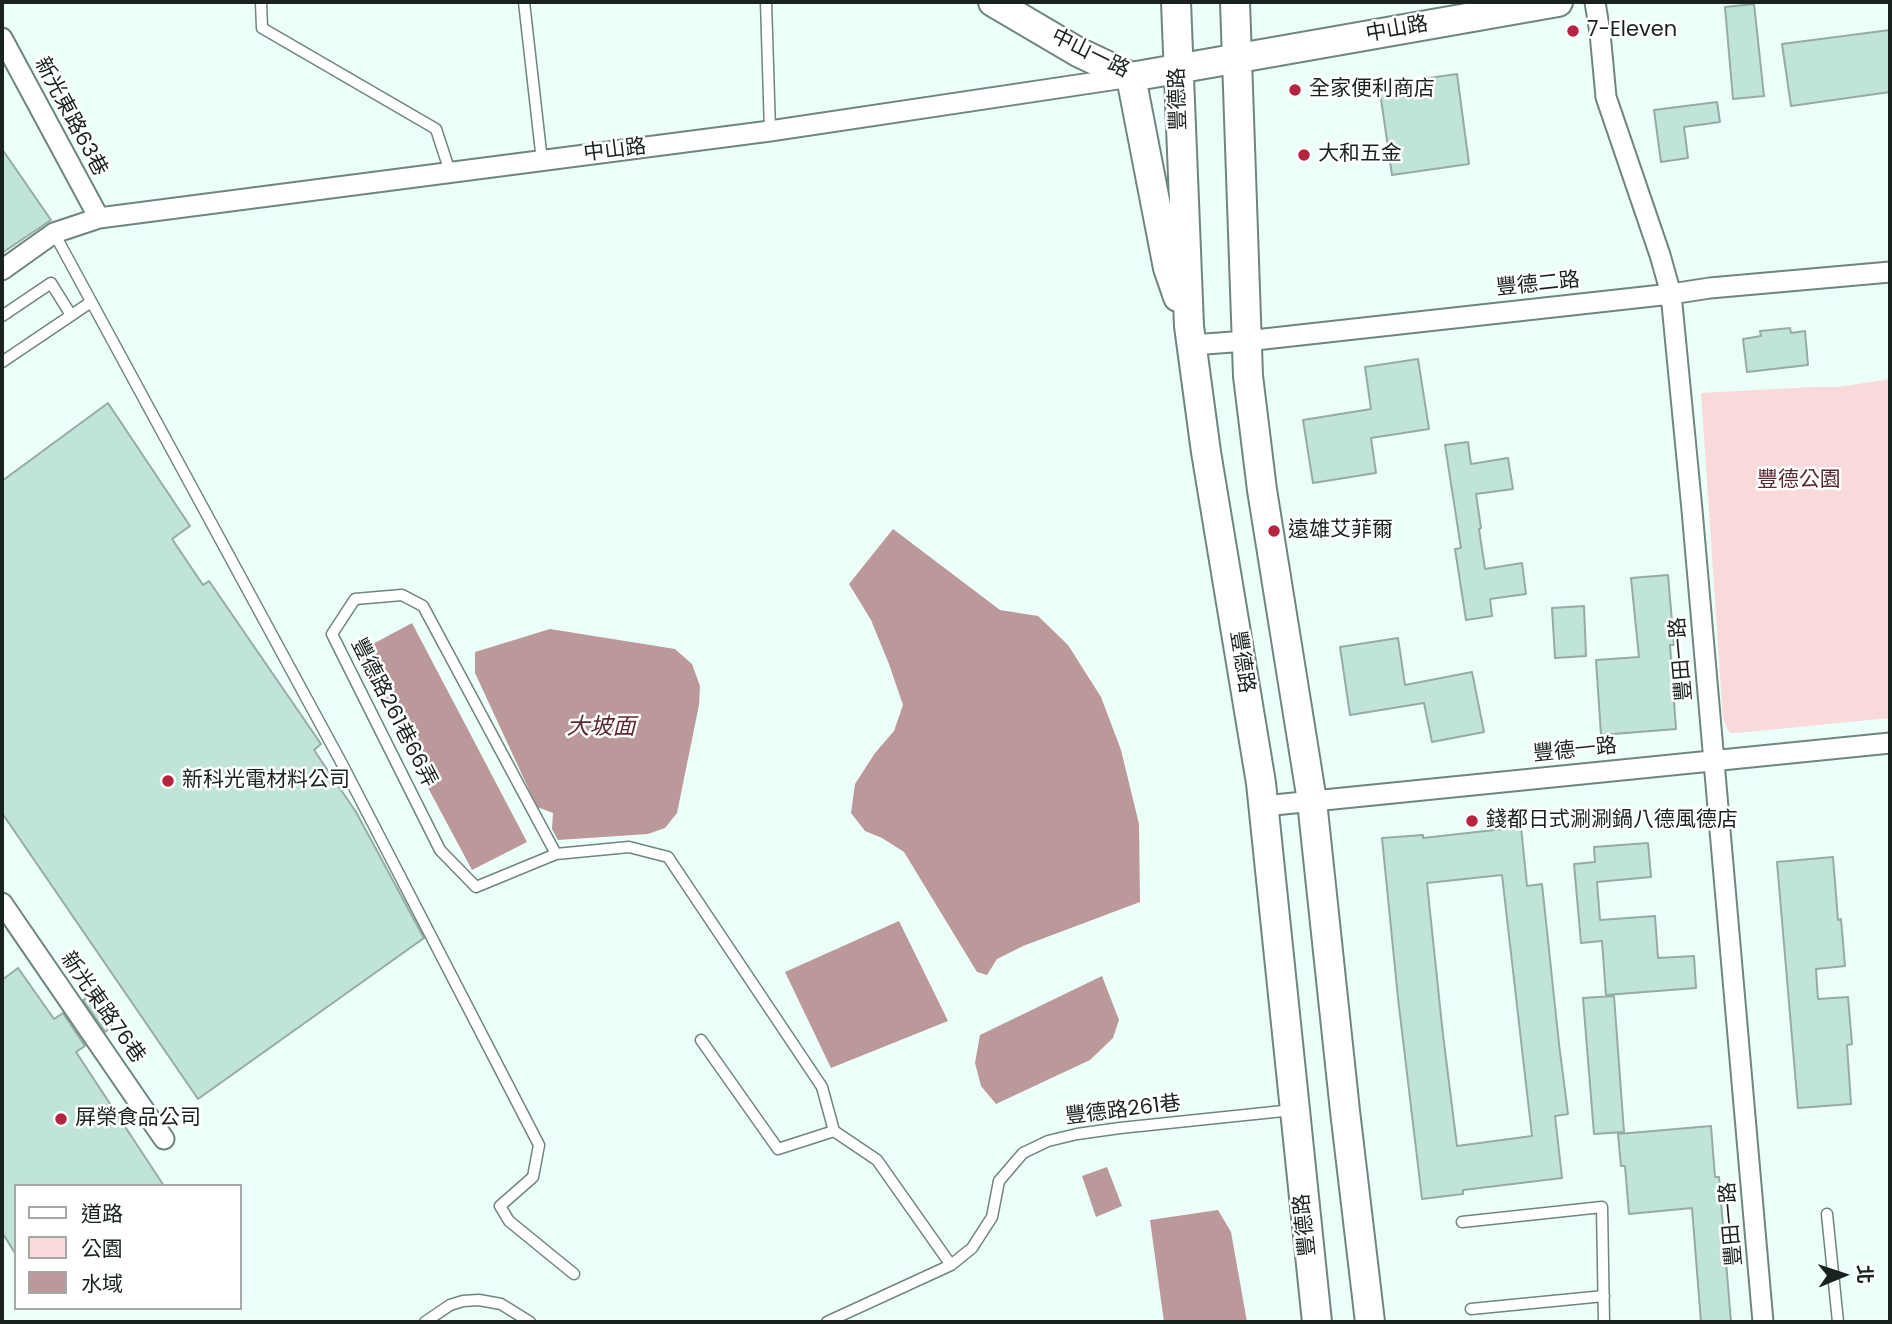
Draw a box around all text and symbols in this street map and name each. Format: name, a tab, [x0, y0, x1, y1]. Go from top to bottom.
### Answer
street label: 中山路	[1364, 12, 1430, 48]
place label: 7-Eleven	[1587, 18, 1677, 44]
marker: 7-Eleven	[1565, 23, 1581, 39]
street label: 中山一路	[1047, 24, 1133, 84]
street label: 新光東路63巷	[28, 53, 112, 181]
street label: 豐德路	[1165, 67, 1193, 131]
place label: 全家便利商店	[1309, 77, 1435, 103]
marker: 全家便利商店	[1287, 82, 1303, 98]
street label: 中山路	[582, 135, 648, 167]
place label: 大和五金	[1318, 142, 1402, 168]
marker: 大和五金	[1296, 147, 1312, 163]
street label: 豐德二路	[1495, 268, 1581, 302]
park label: 豐德公園	[1757, 468, 1841, 494]
place label: 遠雄艾菲爾	[1288, 518, 1393, 544]
marker: 遠雄艾菲爾	[1266, 523, 1282, 539]
street label: 豐田一路	[1666, 616, 1698, 702]
street label: 豐德路	[1224, 629, 1258, 695]
street label: 豐德路261巷66弄	[345, 634, 441, 792]
water label: 大坡面	[567, 714, 635, 742]
street label: 豐德一路	[1532, 734, 1618, 768]
place label: 新科光電材料公司	[182, 768, 350, 794]
marker: 新科光電材料公司	[160, 773, 176, 789]
place label: 錢都日式涮涮鍋八德風德店	[1486, 808, 1738, 834]
marker: 錢都日式涮涮鍋八德風德店	[1464, 813, 1480, 829]
street label: 新光東路76巷	[54, 948, 150, 1068]
street label: 豐德路261巷	[1064, 1091, 1182, 1131]
place label: 屏榮食品公司	[75, 1106, 201, 1132]
marker: 屏榮食品公司	[53, 1111, 69, 1127]
street label: 豐田一路	[1716, 1181, 1748, 1267]
legend	[14, 1184, 242, 1310]
street label: 豐德路	[1290, 1192, 1322, 1258]
text: 道路	[81, 1199, 123, 1228]
text: 公園	[81, 1234, 123, 1263]
north arrow	[1808, 1240, 1878, 1310]
text: 北	[1851, 1264, 1878, 1284]
text: 水域	[81, 1269, 123, 1298]

